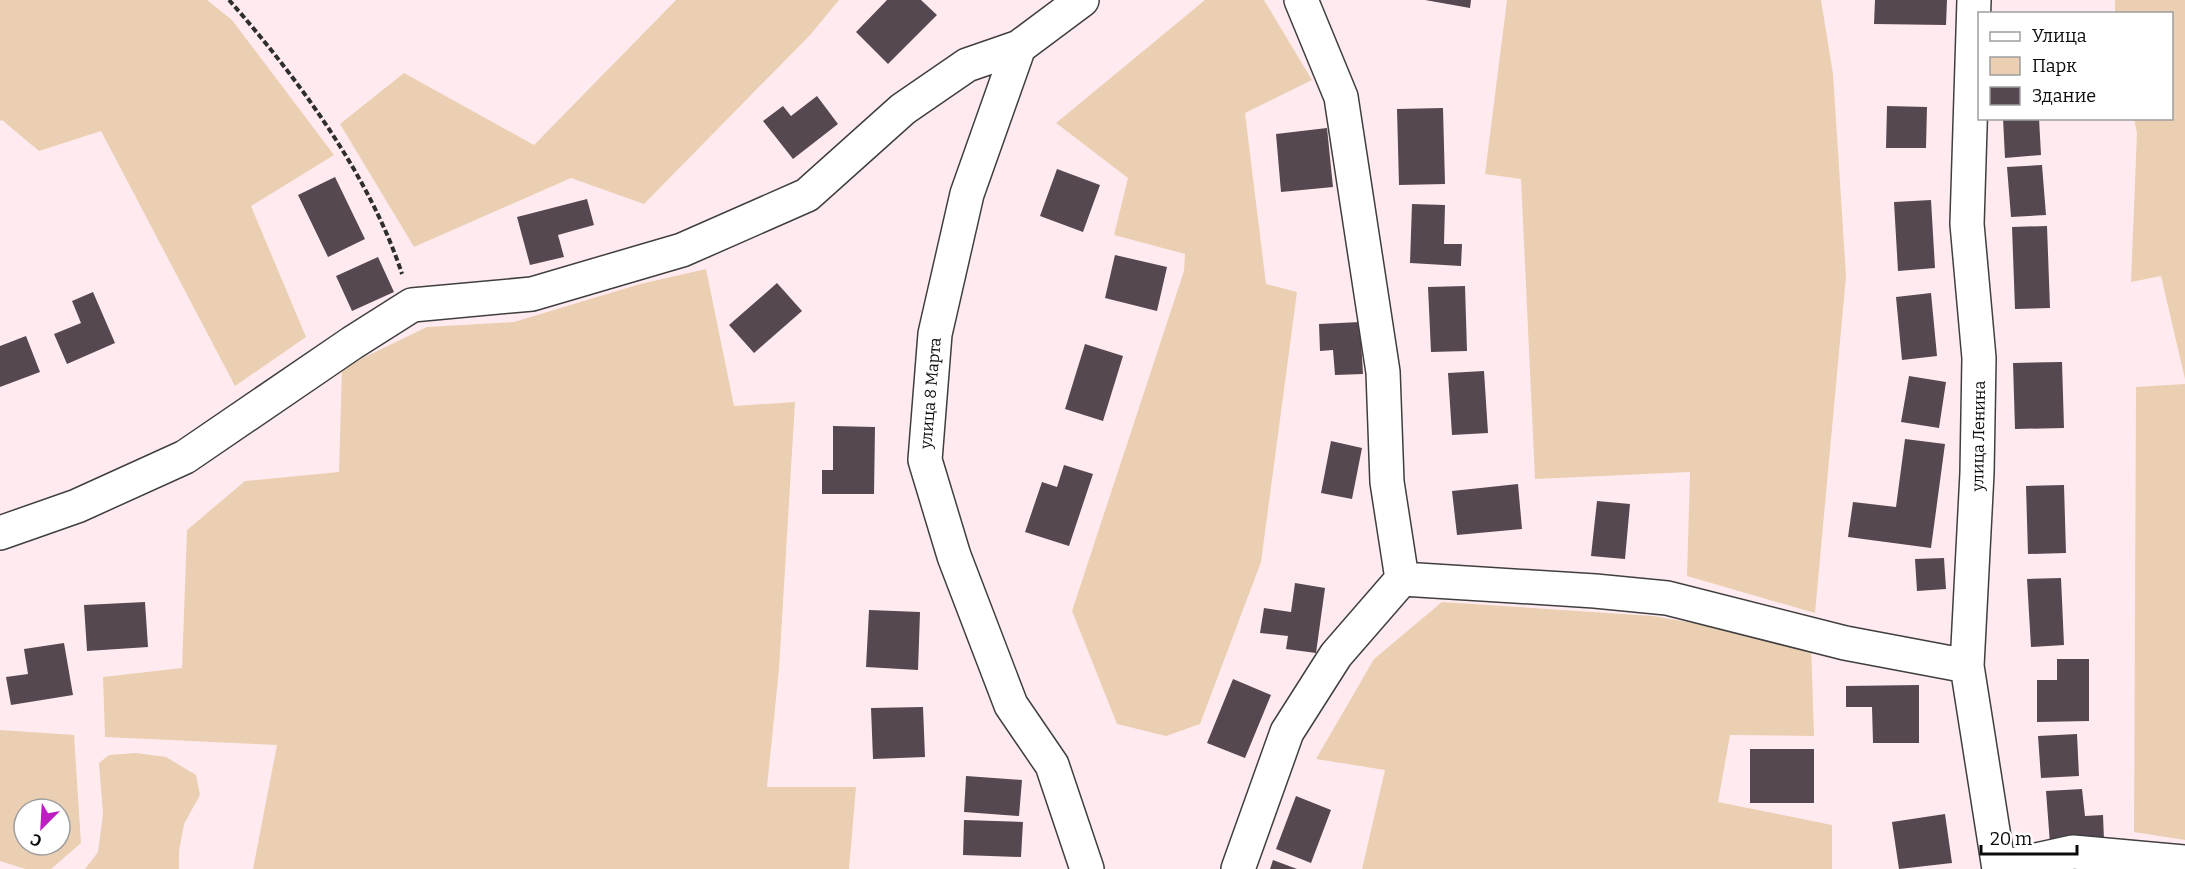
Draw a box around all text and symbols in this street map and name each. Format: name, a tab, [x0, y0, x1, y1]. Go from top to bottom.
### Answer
legend	[1978, 12, 2173, 120]
text: Улица	[2032, 25, 2087, 47]
text: Парк	[2032, 55, 2077, 77]
text: Здание	[2032, 85, 2096, 107]
street label: улица 8 Марта	[916, 336, 945, 450]
street label: улица Ленина	[1968, 380, 1989, 492]
north arrow	[12, 797, 72, 857]
scale bar	[1981, 818, 2077, 856]
text: 20 m	[1990, 828, 2032, 850]
text: С	[28, 830, 45, 851]

